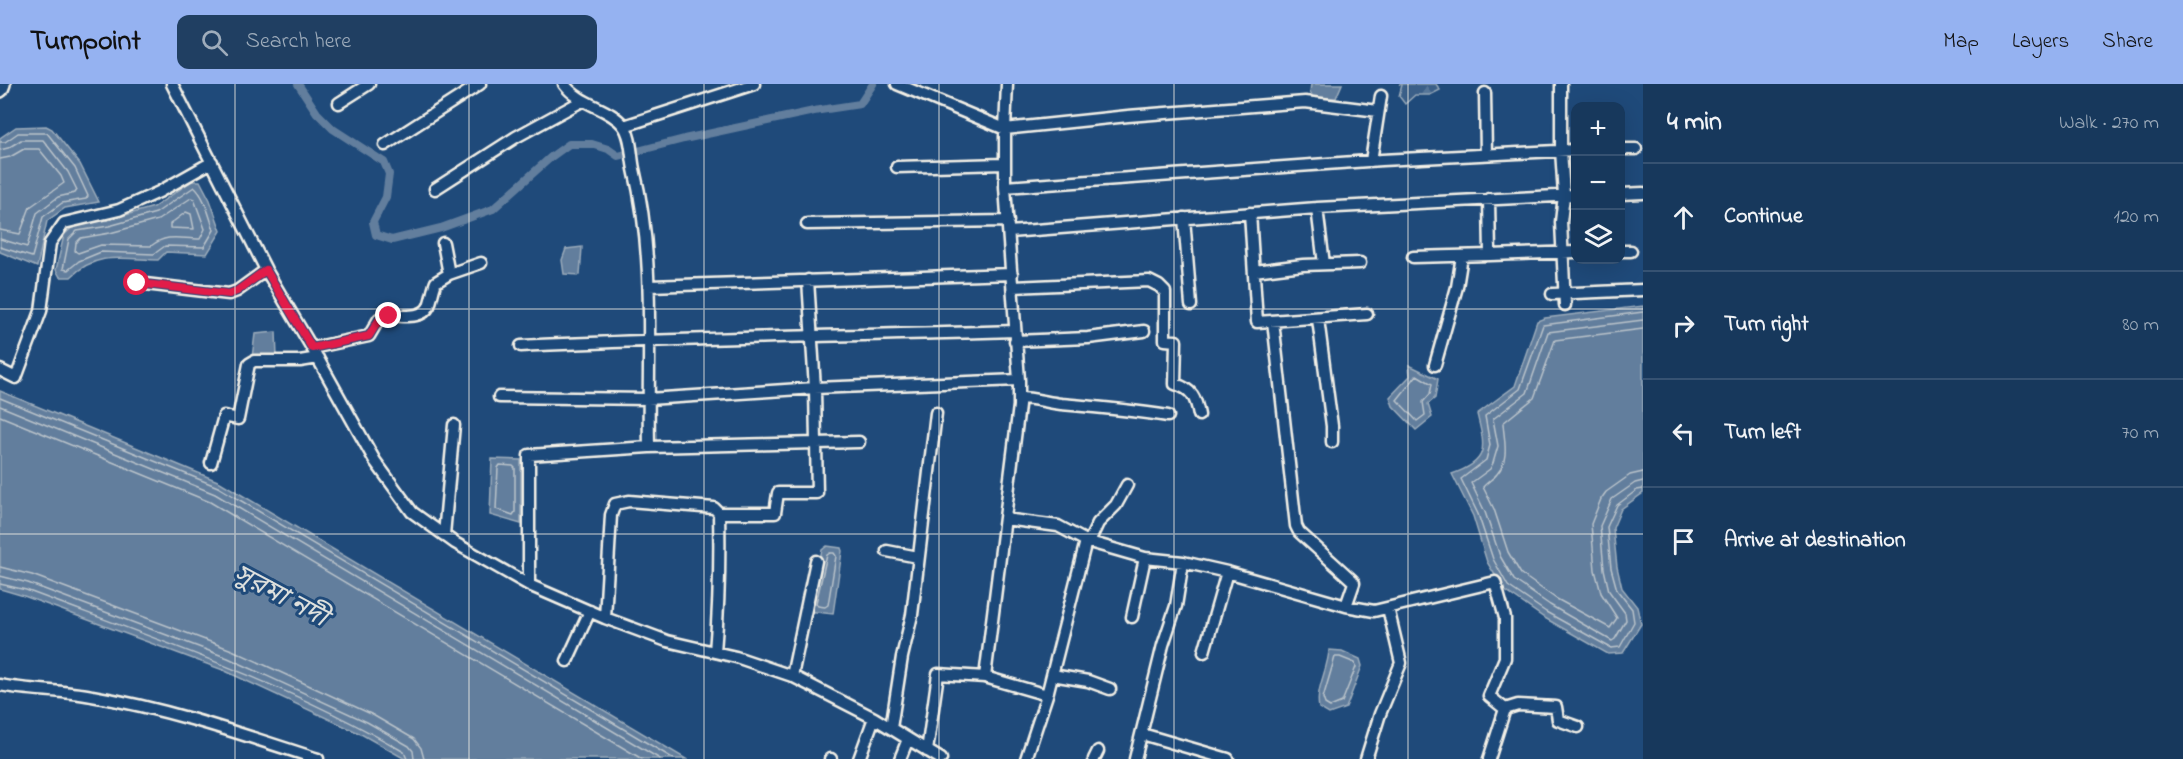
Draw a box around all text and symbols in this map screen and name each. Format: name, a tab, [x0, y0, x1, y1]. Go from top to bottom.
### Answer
search box	[177, 15, 597, 69]
text: Turnpoint	[30, 22, 141, 63]
icon: search	[198, 26, 231, 59]
text: Search here	[246, 26, 351, 58]
text: Map	[1943, 27, 1979, 57]
text: Layers	[2012, 27, 2069, 57]
text: Share	[2102, 27, 2153, 57]
map controls	[1571, 102, 1625, 264]
button: +	[1571, 102, 1625, 156]
text: 4 min	[1667, 104, 1722, 142]
text: Walk · 270 m	[2059, 109, 2159, 138]
button: −	[1571, 156, 1625, 210]
icon: ahead	[1667, 201, 1700, 234]
text: Continue	[1724, 201, 1803, 233]
text: 120 m	[2114, 203, 2159, 232]
button: layers	[1571, 210, 1625, 264]
route start	[123, 269, 149, 295]
route end	[375, 302, 401, 328]
icon: right	[1667, 309, 1700, 342]
text: Turn right	[1724, 309, 1809, 341]
text: 80 m	[2122, 311, 2159, 340]
icon: left	[1667, 417, 1700, 450]
text: Turn left	[1724, 417, 1801, 449]
text: 70 m	[2122, 419, 2159, 448]
icon: arrive	[1667, 525, 1700, 558]
text: Arrive at destination	[1724, 525, 1906, 557]
water label: সুরমা নদী	[226, 556, 338, 640]

